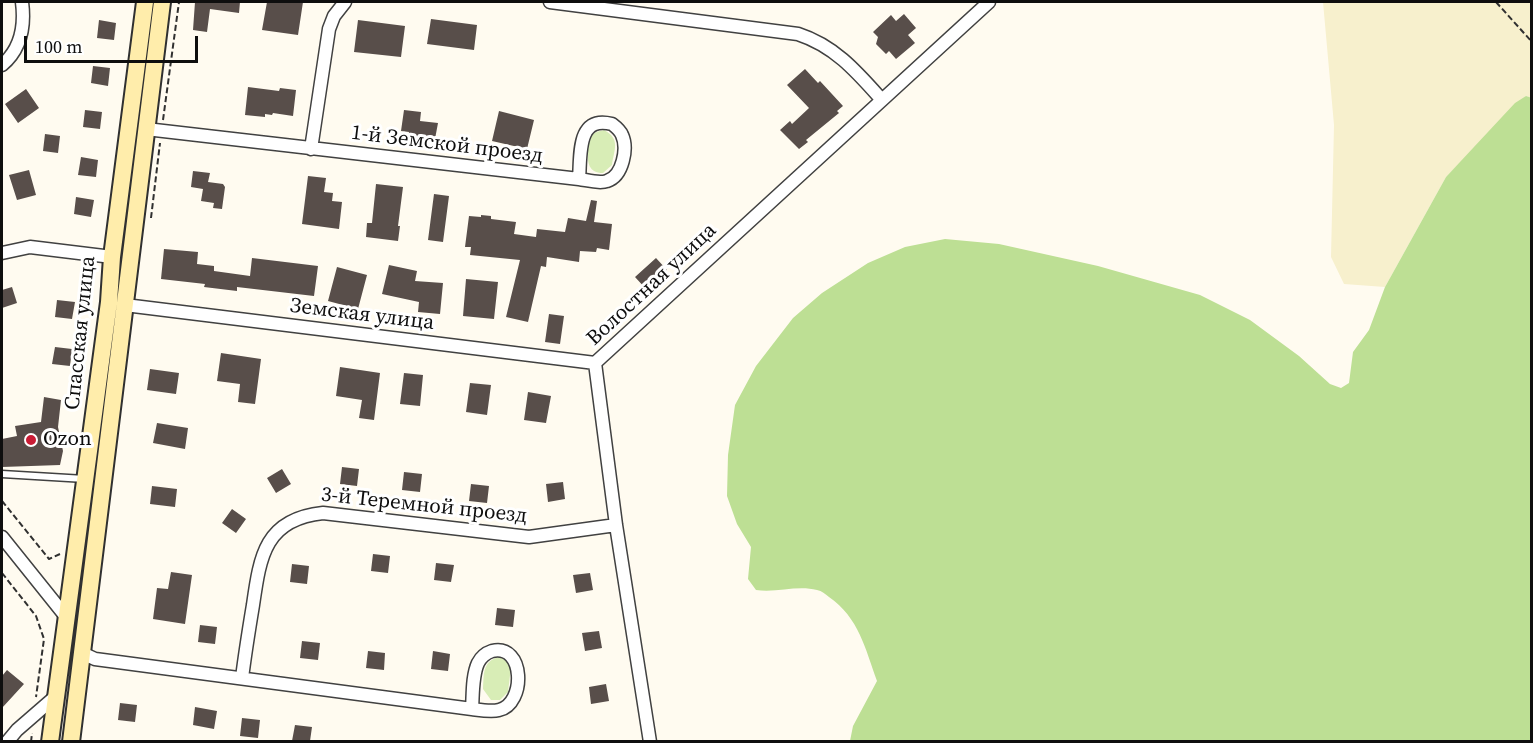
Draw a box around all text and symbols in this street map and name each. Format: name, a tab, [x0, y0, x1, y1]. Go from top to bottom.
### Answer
scale bar	[27, 24, 201, 62]
text: 100 m	[35, 34, 82, 59]
street label: 1-й Земской проезд	[350, 121, 544, 169]
street label: Волостная улица	[582, 218, 722, 352]
street label: Спасская улица	[60, 255, 102, 411]
street label: Земская улица	[288, 294, 436, 336]
place label: Ozon	[43, 427, 92, 453]
marker: Ozon	[24, 433, 38, 447]
street label: 3-й Теремной проезд	[320, 483, 528, 529]

